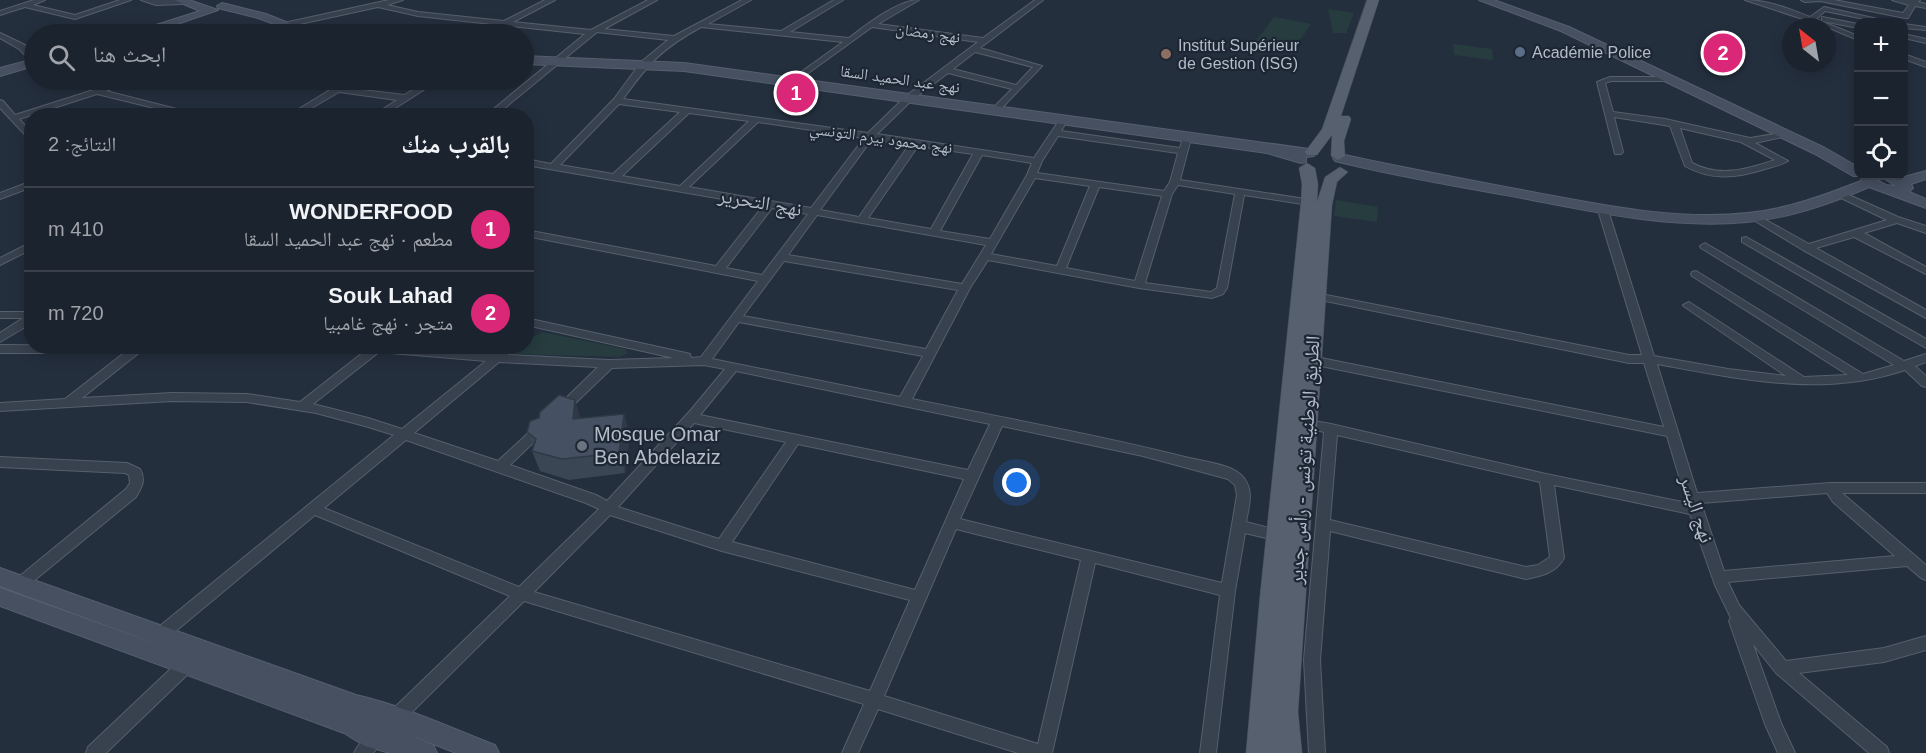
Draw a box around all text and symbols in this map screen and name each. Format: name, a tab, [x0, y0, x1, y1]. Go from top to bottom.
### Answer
north arrow	[1782, 18, 1836, 72]
map controls	[1854, 18, 1908, 180]
button: +	[1854, 18, 1908, 72]
street label: نهج رمضان	[894, 20, 961, 48]
search box	[24, 24, 534, 90]
pin: 2	[1704, 31, 1742, 76]
place label: Institut Supérieur de Gestion (ISG)	[1178, 37, 1300, 72]
icon: search	[45, 41, 78, 74]
text: ابحث هنا	[93, 42, 166, 67]
place label: Académie Police	[1532, 44, 1651, 61]
marker: Académie Police	[1513, 45, 1527, 59]
marker: Institut Supérieur de Gestion (ISG)	[1159, 47, 1173, 61]
street label: نهج عبد الحميد السقا	[839, 62, 961, 98]
pin: 1	[776, 70, 816, 116]
button: −	[1854, 72, 1908, 126]
street label: نهج محمود بيرم التونسي	[808, 120, 954, 160]
button: locate	[1854, 126, 1908, 180]
text: بالقرب منك	[401, 129, 510, 159]
text: النتائج: 2	[48, 133, 116, 155]
street label: نهج التحرير	[715, 184, 804, 222]
text: WONDERFOOD	[289, 199, 453, 224]
text: 410 m	[48, 218, 104, 240]
text: 1	[485, 218, 496, 240]
text: مطعم · نهج عبد الحميد السقا	[244, 228, 453, 250]
text: Souk Lahad	[328, 283, 453, 308]
text: 720 m	[48, 302, 104, 324]
text: 2	[485, 302, 496, 324]
text: متجر · نهج غامبيا	[323, 312, 453, 334]
street label: الطريق الوطنية تونس - رأس جدير	[1284, 335, 1325, 586]
place label: Mosque Omar Ben Abdelaziz	[594, 423, 721, 468]
marker: Mosque Omar Ben Abdelaziz	[575, 439, 589, 453]
your location	[1002, 468, 1031, 497]
street label: نهج اليسر	[1674, 472, 1718, 546]

